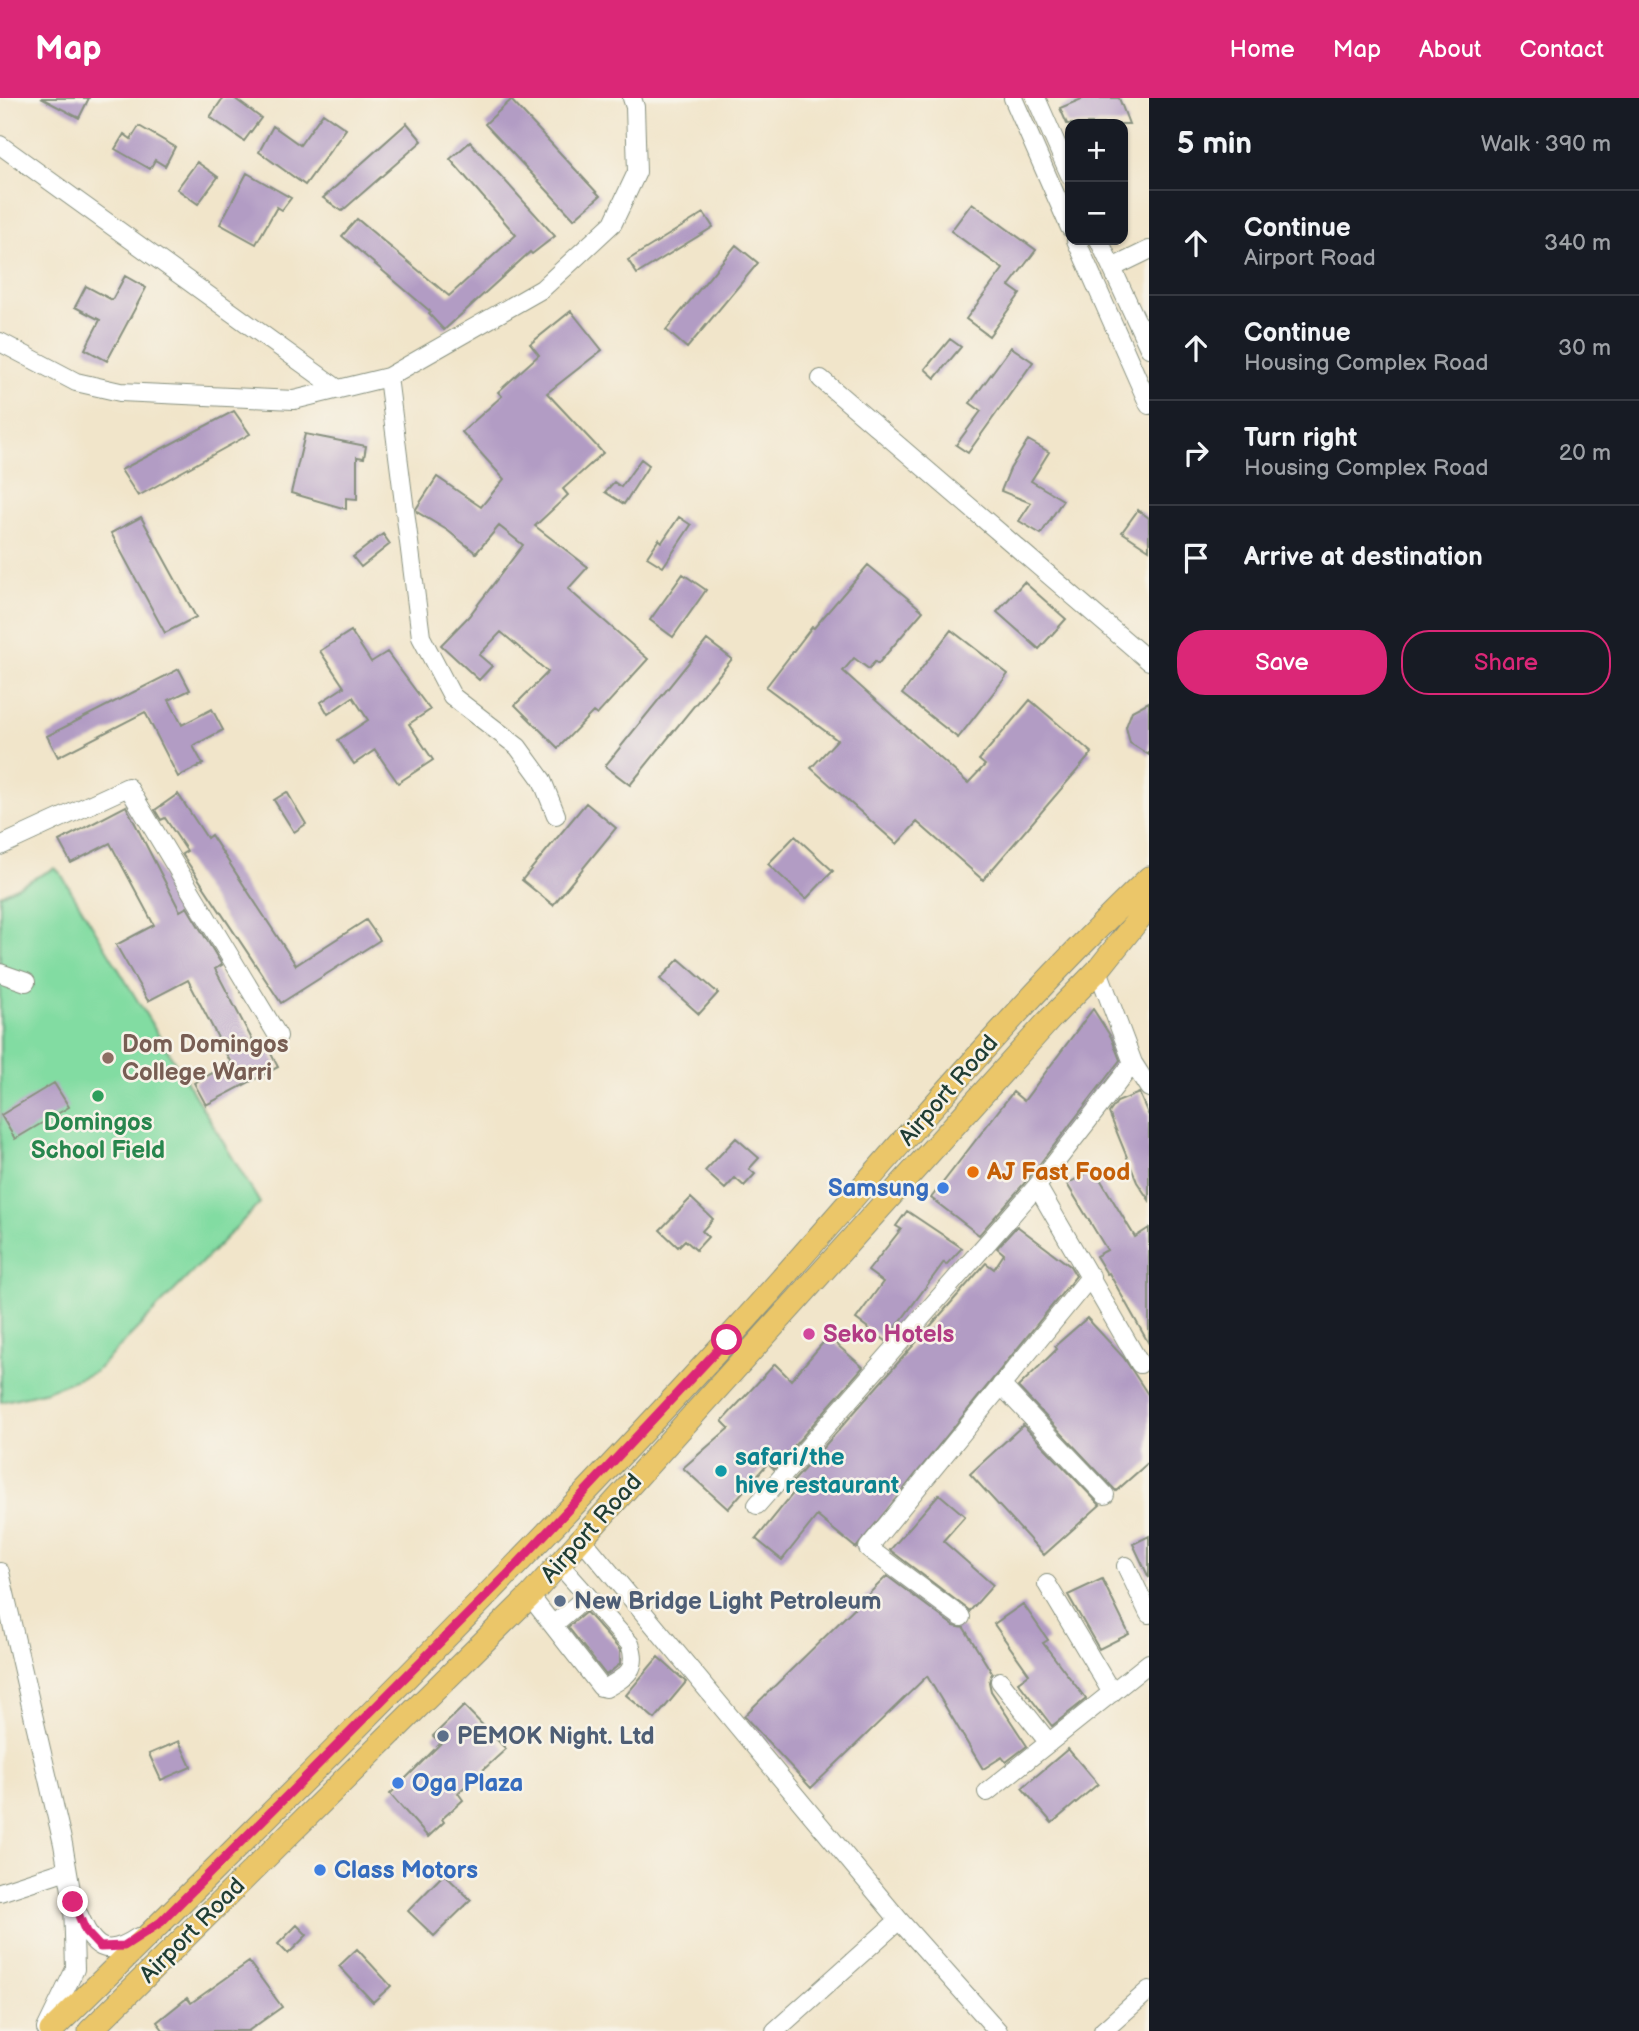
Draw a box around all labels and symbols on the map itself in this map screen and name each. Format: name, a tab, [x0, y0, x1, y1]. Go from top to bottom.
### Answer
street label: Airport Road	[892, 1029, 1004, 1152]
place label: Dom Domingos College Warri	[122, 1030, 289, 1087]
marker: Dom Domingos College Warri	[100, 1050, 116, 1066]
marker: Domingos School Field	[90, 1088, 106, 1104]
place label: Domingos School Field	[31, 1108, 165, 1165]
place label: AJ Fast Food	[986, 1158, 1130, 1187]
marker: AJ Fast Food	[965, 1164, 981, 1180]
place label: Samsung	[828, 1174, 929, 1203]
marker: Samsung	[935, 1180, 951, 1196]
place label: Seko Hotels	[823, 1320, 955, 1349]
route start	[711, 1324, 742, 1355]
marker: Seko Hotels	[801, 1326, 817, 1342]
place label: safari/the hive restaurant	[735, 1443, 899, 1500]
marker: safari/the hive restaurant	[713, 1463, 729, 1479]
street label: Airport Road	[535, 1468, 648, 1589]
place label: New Bridge Light Petroleum	[574, 1587, 881, 1616]
marker: New Bridge Light Petroleum	[552, 1593, 568, 1609]
place label: PEMOK Night. Ltd	[457, 1722, 655, 1751]
marker: PEMOK Night. Ltd	[435, 1728, 451, 1744]
place label: Oga Plaza	[412, 1769, 523, 1798]
marker: Oga Plaza	[390, 1775, 406, 1791]
place label: Class Motors	[334, 1856, 478, 1885]
marker: Class Motors	[312, 1862, 328, 1878]
street label: Airport Road	[134, 1872, 251, 1989]
route end	[57, 1886, 88, 1917]

